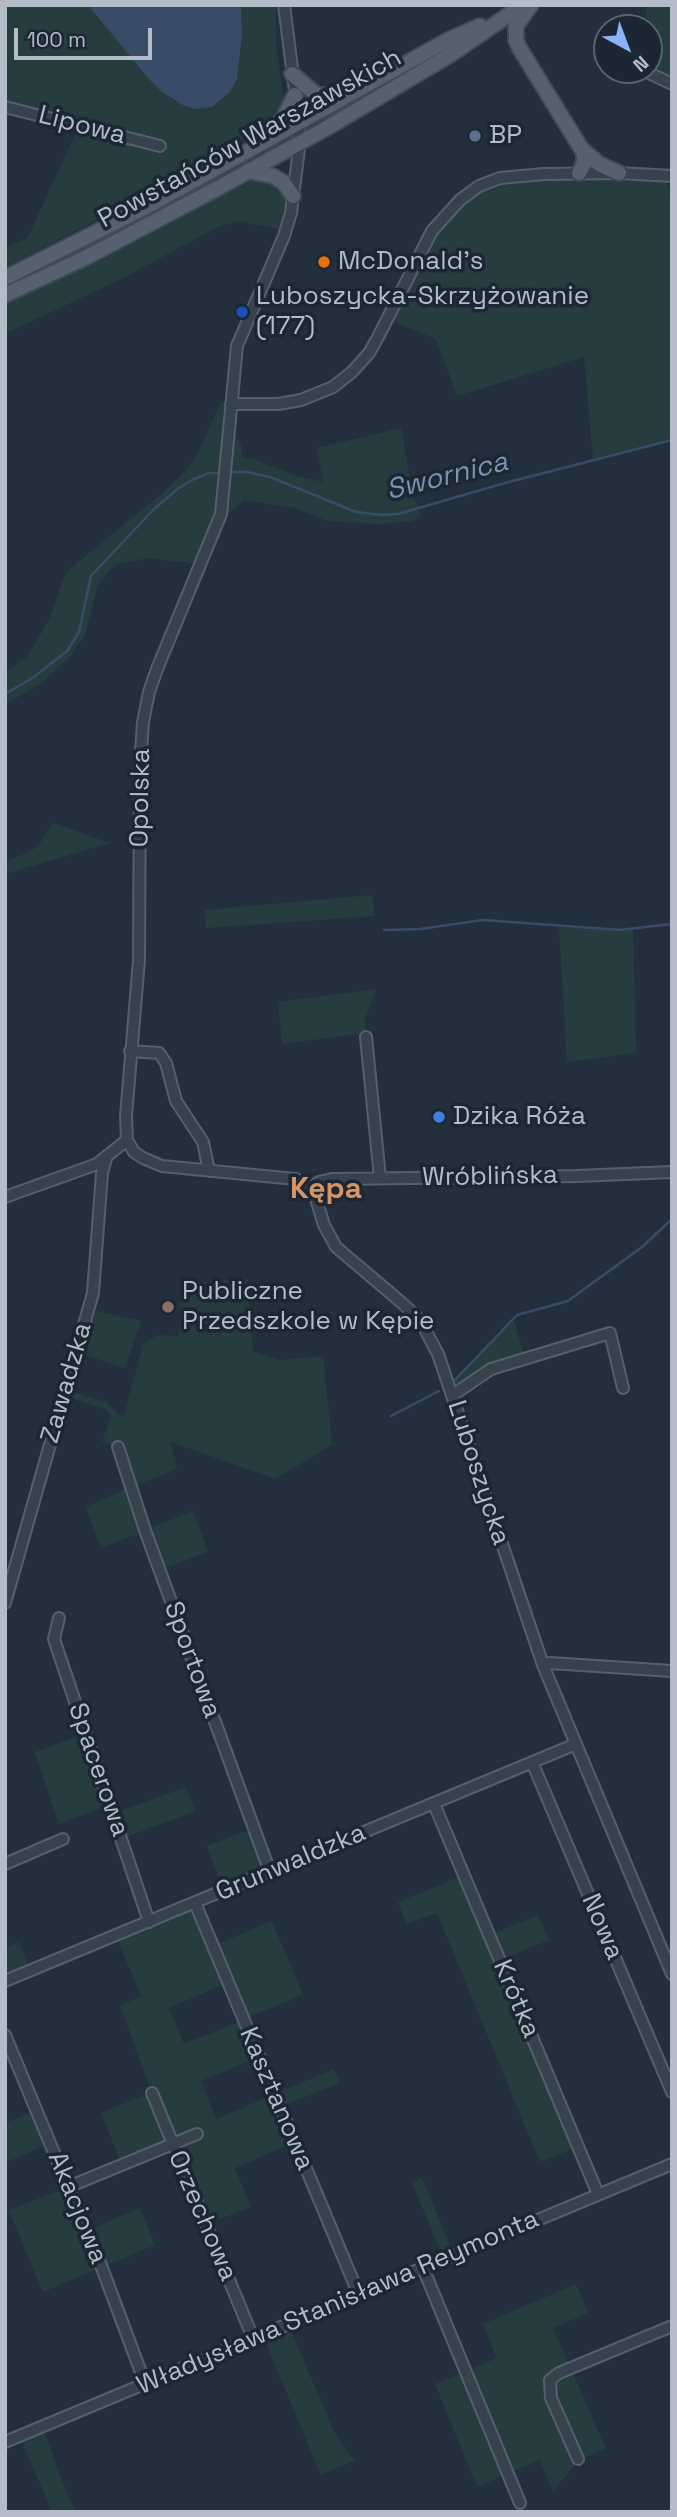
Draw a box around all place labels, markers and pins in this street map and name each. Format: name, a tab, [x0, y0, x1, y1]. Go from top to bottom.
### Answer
place label: BP	[489, 120, 522, 152]
marker: BP	[467, 128, 483, 144]
place label: McDonald's	[338, 246, 483, 278]
marker: McDonald's	[316, 254, 332, 270]
place label: Luboszycka-Skrzyżowanie (177)	[256, 281, 589, 342]
marker: Luboszycka-Skrzyżowanie (177)	[234, 304, 250, 320]
place label: Dzika Róża	[453, 1101, 586, 1133]
marker: Dzika Róża	[431, 1109, 447, 1125]
place label: Publiczne Przedszkole w Kępie	[182, 1276, 434, 1338]
marker: Publiczne Przedszkole w Kępie	[160, 1299, 176, 1315]

